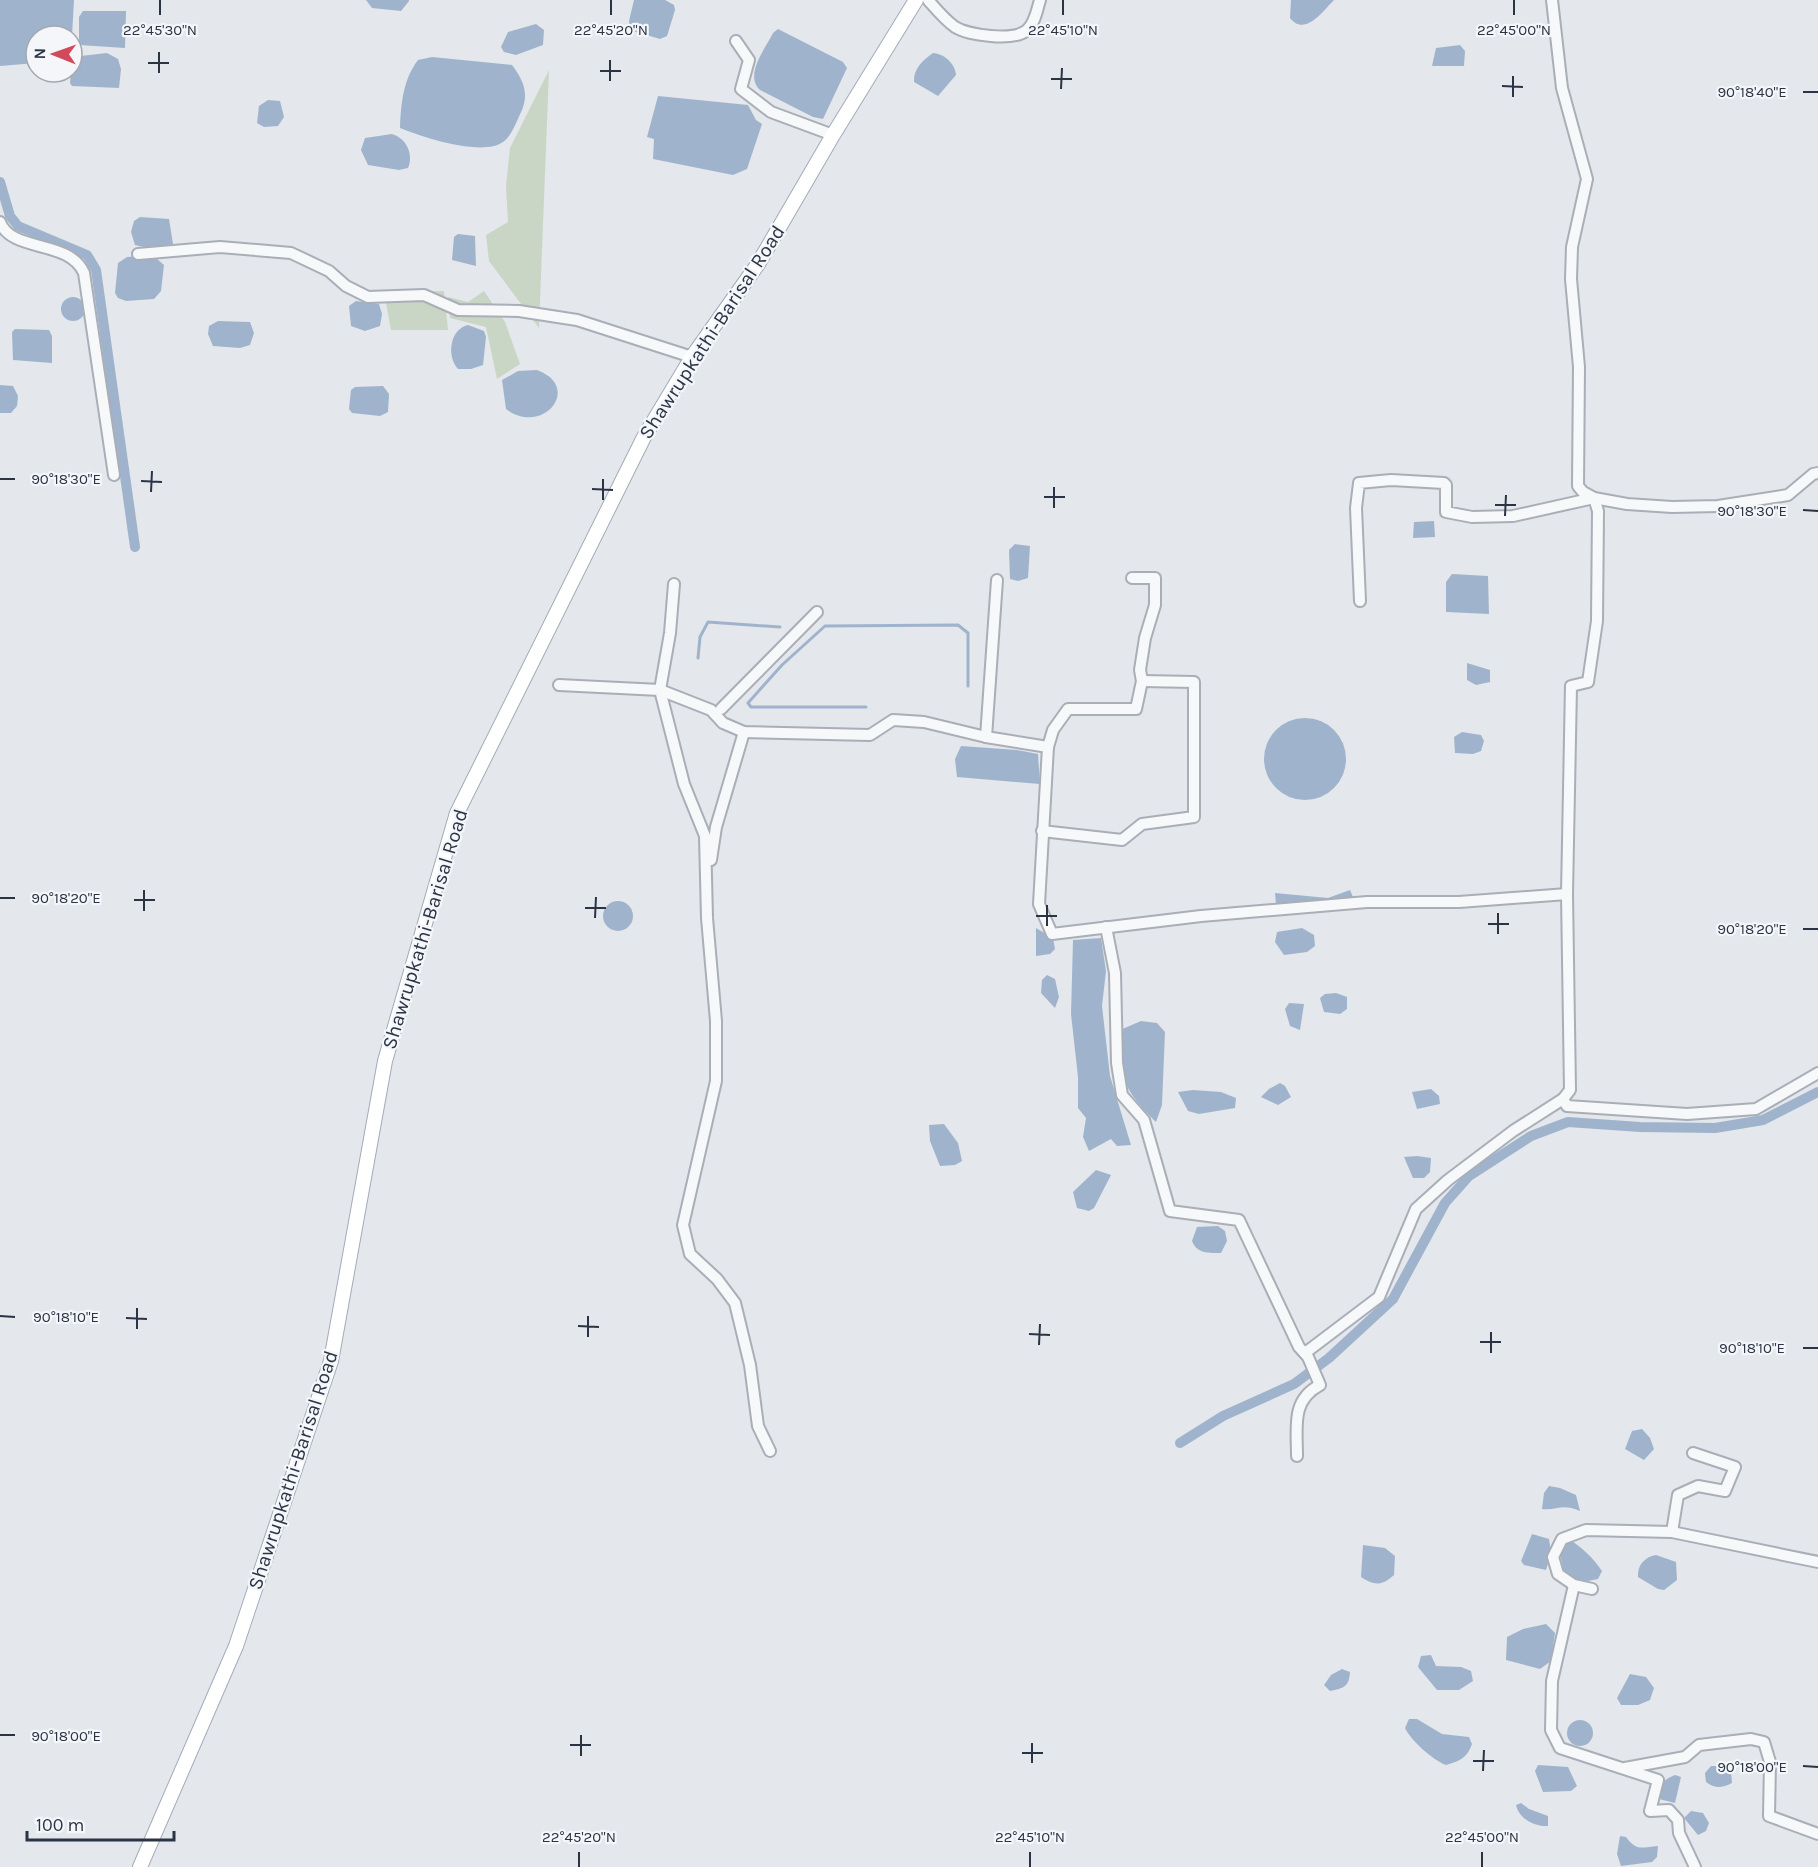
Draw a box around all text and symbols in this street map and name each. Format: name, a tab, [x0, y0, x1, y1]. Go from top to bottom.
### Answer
text: 22°45'30"N	[123, 21, 197, 39]
text: 22°45'20"N	[574, 21, 648, 39]
text: 22°45'10"N	[1028, 21, 1098, 39]
text: 22°45'00"N	[1477, 21, 1551, 39]
north arrow	[24, 24, 84, 84]
text: N	[30, 48, 49, 60]
text: 90°18'40"E	[1717, 83, 1787, 101]
street label: Shawrupkathi-Barisal Road	[634, 221, 790, 443]
text: 90°18'30"E	[31, 470, 101, 488]
text: 90°18'30"E	[1717, 502, 1787, 520]
street label: Shawrupkathi-Barisal Road	[377, 806, 473, 1052]
text: 90°18'20"E	[31, 889, 101, 907]
text: 90°18'20"E	[1717, 920, 1787, 938]
text: 90°18'10"E	[33, 1308, 99, 1326]
text: 90°18'10"E	[1719, 1339, 1785, 1357]
street label: Shawrupkathi-Barisal Road	[243, 1348, 343, 1592]
text: 90°18'00"E	[31, 1727, 101, 1745]
text: 90°18'00"E	[1717, 1758, 1787, 1776]
scale bar	[27, 1804, 174, 1842]
text: 100 m	[36, 1814, 84, 1836]
text: 22°45'20"N	[542, 1828, 616, 1846]
text: 22°45'10"N	[995, 1828, 1065, 1846]
text: 22°45'00"N	[1445, 1828, 1519, 1846]

